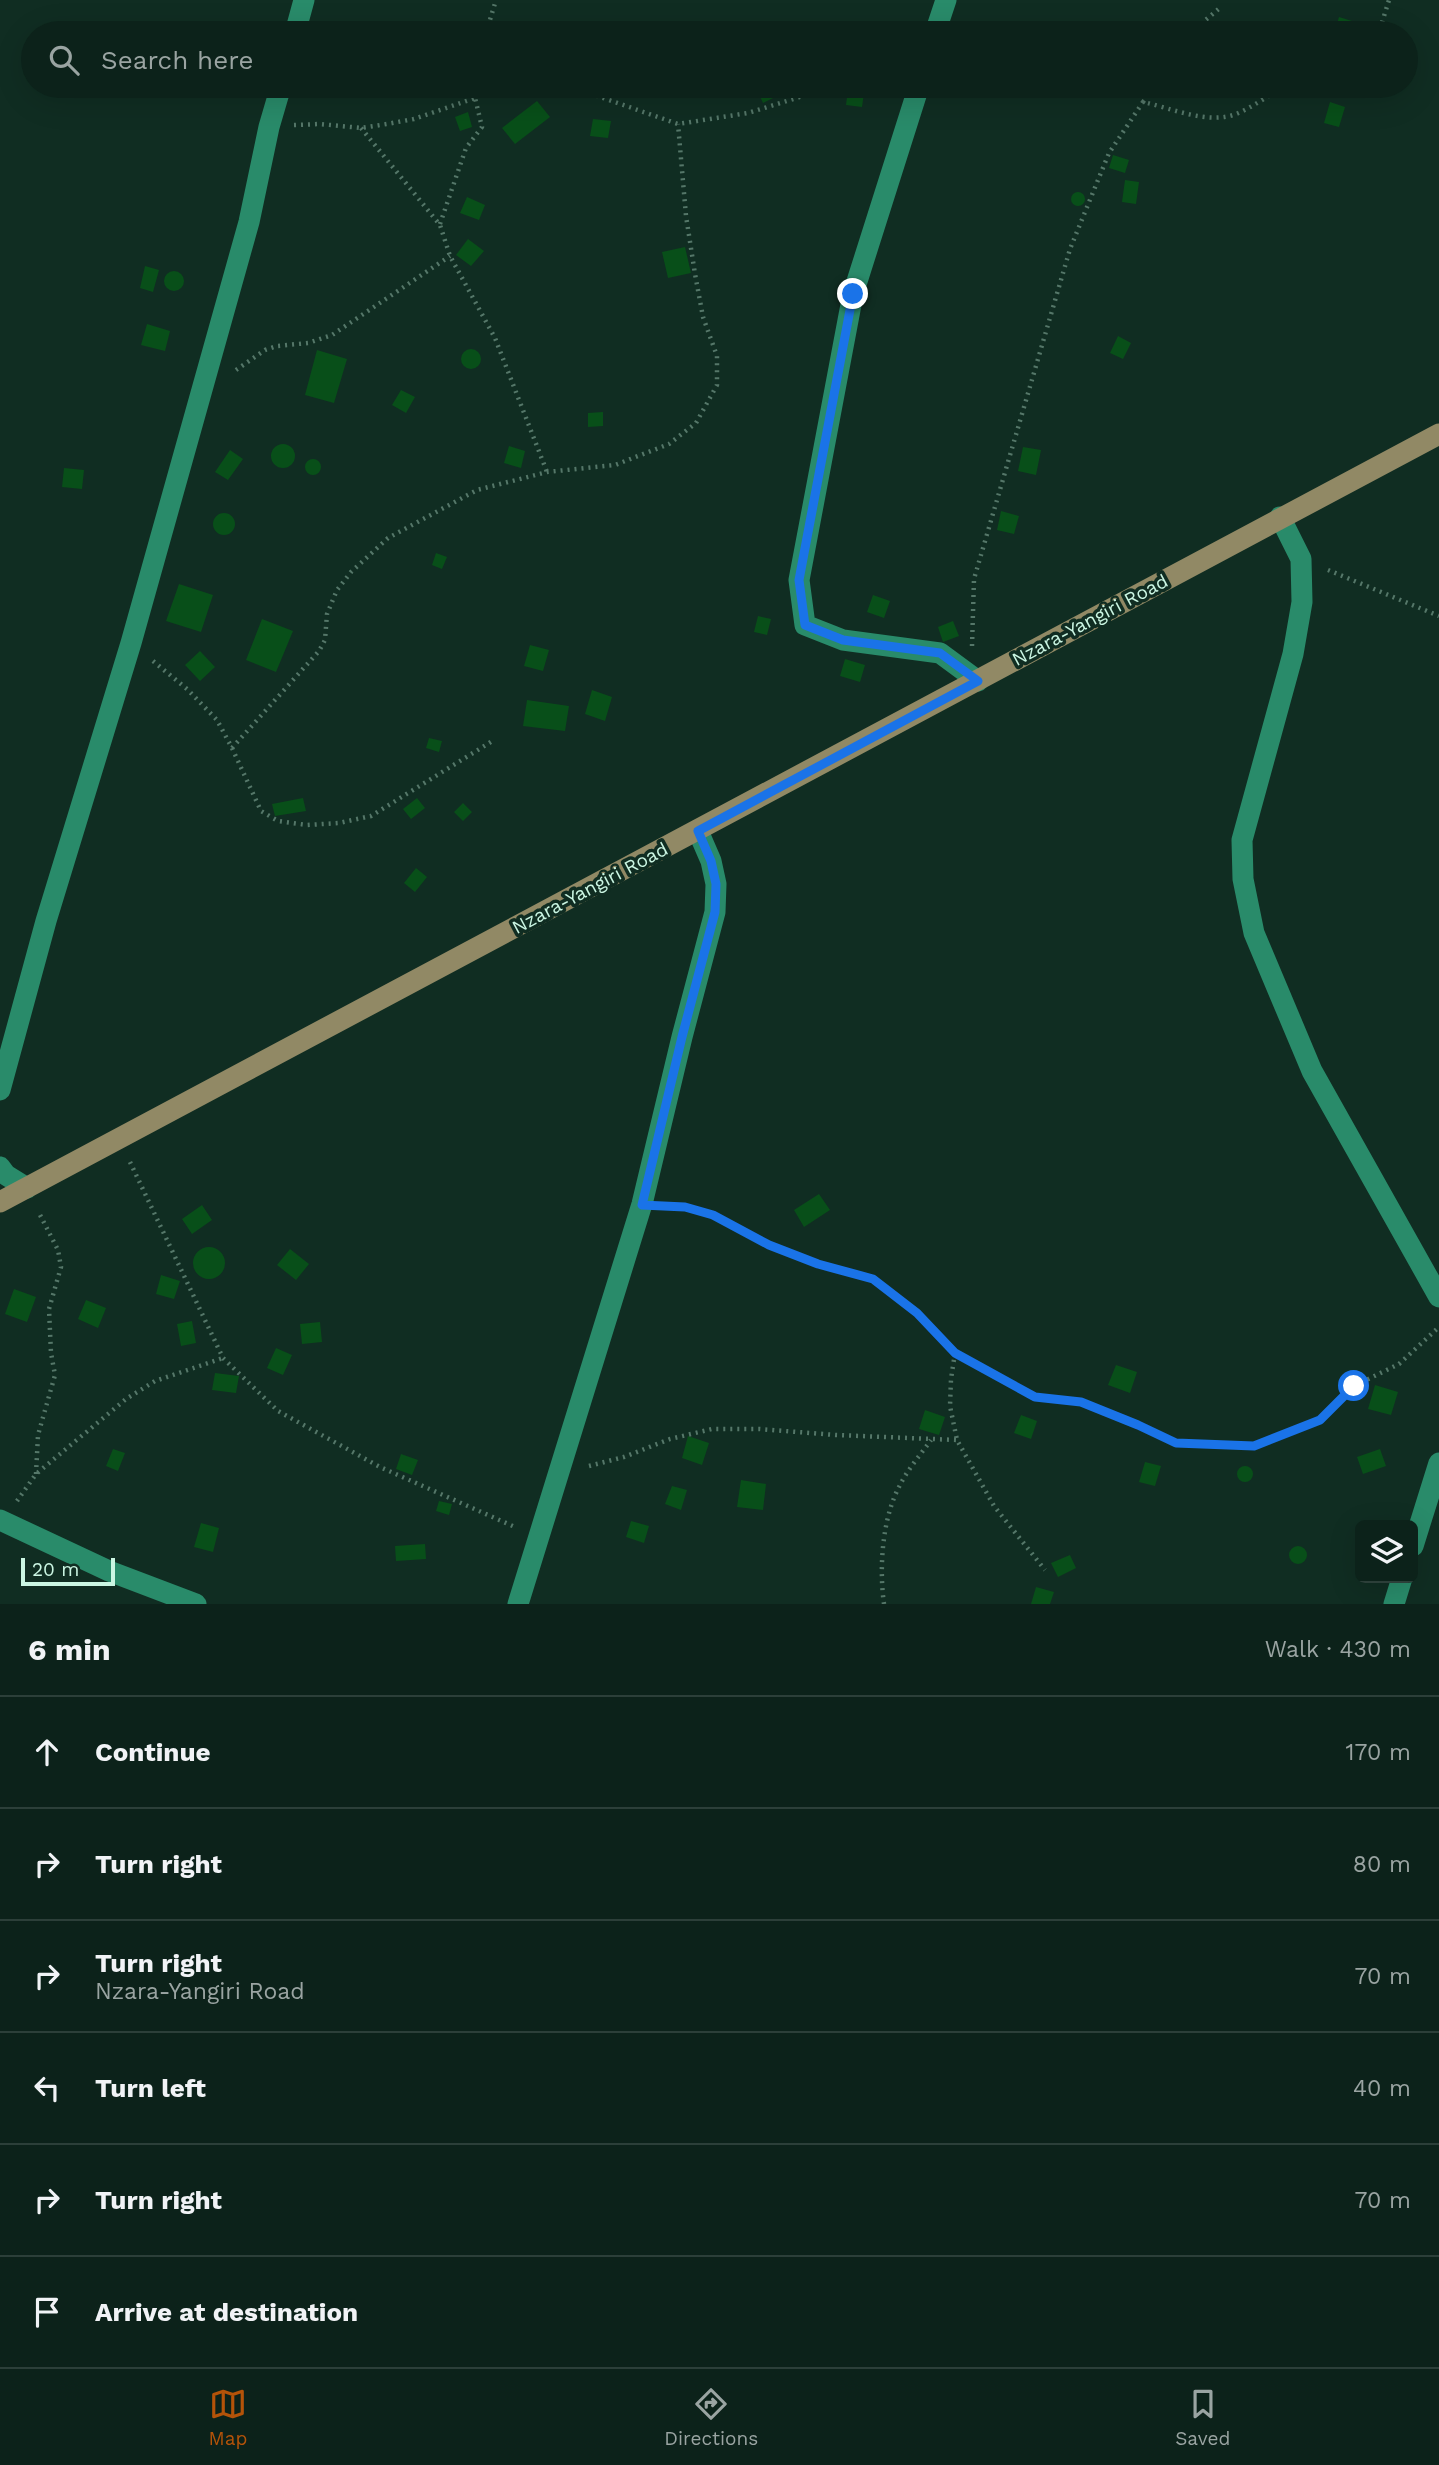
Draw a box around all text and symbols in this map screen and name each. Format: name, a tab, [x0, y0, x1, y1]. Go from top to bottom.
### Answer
search box	[21, 21, 1418, 98]
icon: search	[45, 41, 83, 79]
text: Search here	[101, 45, 253, 75]
route end	[837, 278, 868, 309]
street label: Nzara-Yangiri Road	[1008, 569, 1172, 671]
street label: Nzara-Yangiri Road	[508, 837, 672, 939]
route start	[1338, 1370, 1369, 1401]
map controls	[1355, 1520, 1418, 1583]
button: layers	[1355, 1520, 1418, 1583]
scale bar	[21, 1555, 116, 1587]
text: 20 m	[32, 1558, 79, 1581]
text: 6 min	[28, 1632, 111, 1667]
text: Walk · 430 m	[1265, 1636, 1411, 1663]
icon: ahead	[28, 1733, 66, 1771]
text: Continue	[95, 1737, 211, 1767]
text: 170 m	[1346, 1739, 1411, 1766]
icon: right	[28, 1845, 66, 1883]
text: Turn right	[95, 1849, 222, 1879]
text: 80 m	[1353, 1851, 1411, 1878]
text: Turn right	[95, 1948, 222, 1978]
icon: right	[28, 1957, 66, 1995]
text: 70 m	[1354, 1963, 1411, 1990]
text: Nzara-Yangiri Road	[95, 1978, 305, 2005]
icon: left	[28, 2069, 66, 2107]
text: Turn left	[95, 2073, 206, 2103]
text: 40 m	[1353, 2075, 1411, 2102]
icon: right	[28, 2181, 66, 2219]
text: Turn right	[95, 2185, 222, 2215]
text: 70 m	[1354, 2187, 1411, 2214]
icon: arrive	[28, 2293, 66, 2331]
text: Arrive at destination	[95, 2297, 358, 2327]
tab: Map	[209, 2385, 247, 2450]
tab: Directions	[664, 2385, 758, 2450]
tab: Saved	[1175, 2385, 1230, 2450]

